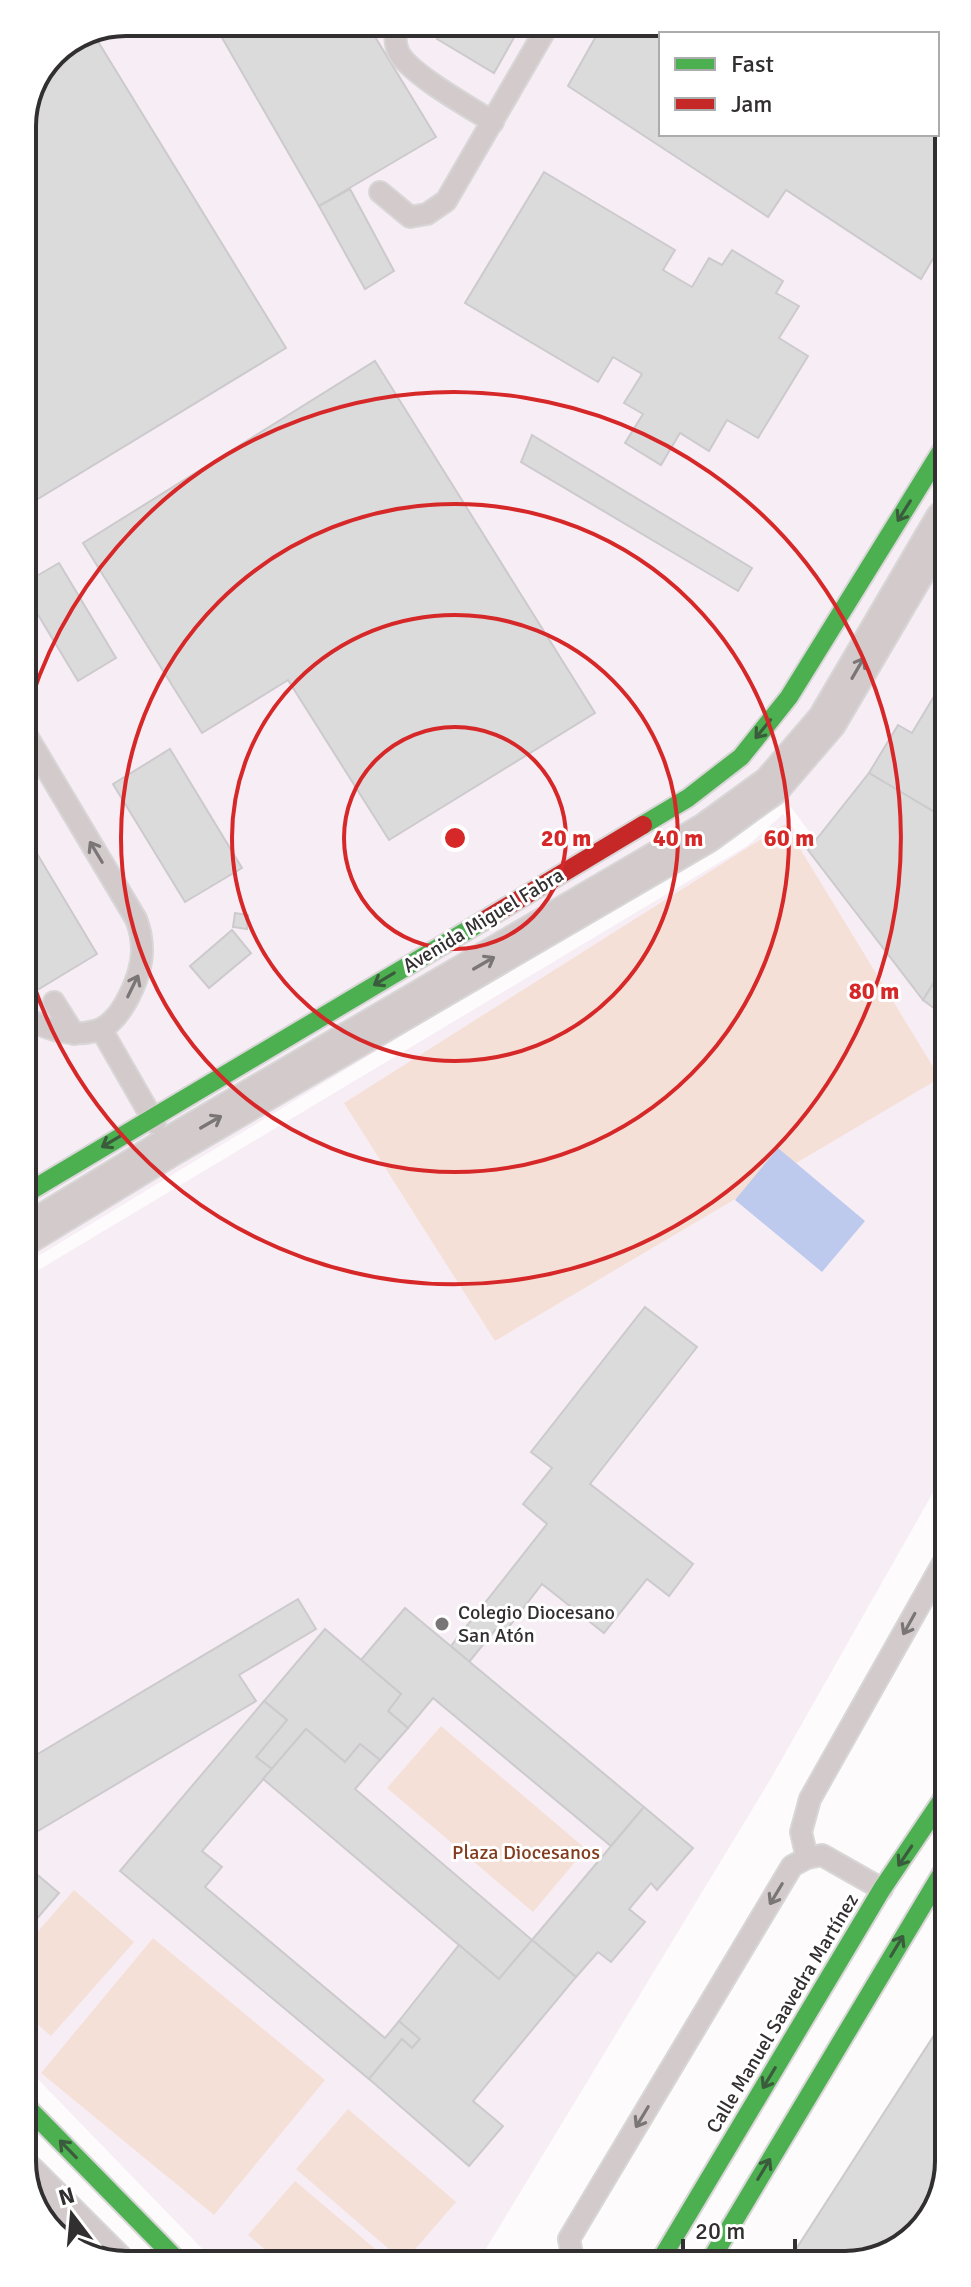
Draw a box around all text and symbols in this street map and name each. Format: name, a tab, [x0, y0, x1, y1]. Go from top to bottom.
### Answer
legend	[659, 32, 939, 136]
text: Fast	[731, 49, 774, 79]
text: Jam	[731, 89, 772, 119]
one-way arrow	[895, 499, 911, 522]
one-way arrow	[850, 657, 866, 680]
one-way arrow	[754, 719, 772, 740]
text: 20 m	[541, 823, 591, 853]
text: 40 m	[653, 823, 703, 853]
text: 60 m	[764, 823, 814, 853]
centre of rings	[441, 824, 469, 852]
one-way arrow	[88, 841, 104, 864]
street label: Avenida Miguel Fabra	[398, 863, 568, 978]
one-way arrow	[472, 955, 495, 971]
one-way arrow	[373, 971, 396, 987]
one-way arrow	[126, 974, 141, 998]
text: 80 m	[849, 976, 899, 1006]
one-way arrow	[199, 1114, 223, 1129]
one-way arrow	[101, 1133, 124, 1149]
place label: Colegio Diocesano San Atón	[458, 1600, 615, 1648]
one-way arrow	[901, 1612, 917, 1635]
marker: Colegio Diocesano San Atón	[433, 1615, 451, 1633]
park label: Plaza Diocesanos	[452, 1840, 600, 1865]
one-way arrow	[896, 1844, 913, 1866]
one-way arrow	[767, 1882, 783, 1905]
street label: Calle Manuel Saavedra Martínez	[701, 1889, 864, 2138]
one-way arrow	[889, 1935, 905, 1958]
one-way arrow	[761, 2066, 777, 2089]
one-way arrow	[634, 2105, 650, 2128]
one-way arrow	[58, 2139, 77, 2159]
one-way arrow	[757, 2158, 772, 2182]
north arrow	[32, 2175, 112, 2255]
text: N	[56, 2181, 78, 2211]
scale bar	[683, 2203, 795, 2253]
text: 20 m	[695, 2216, 745, 2246]

